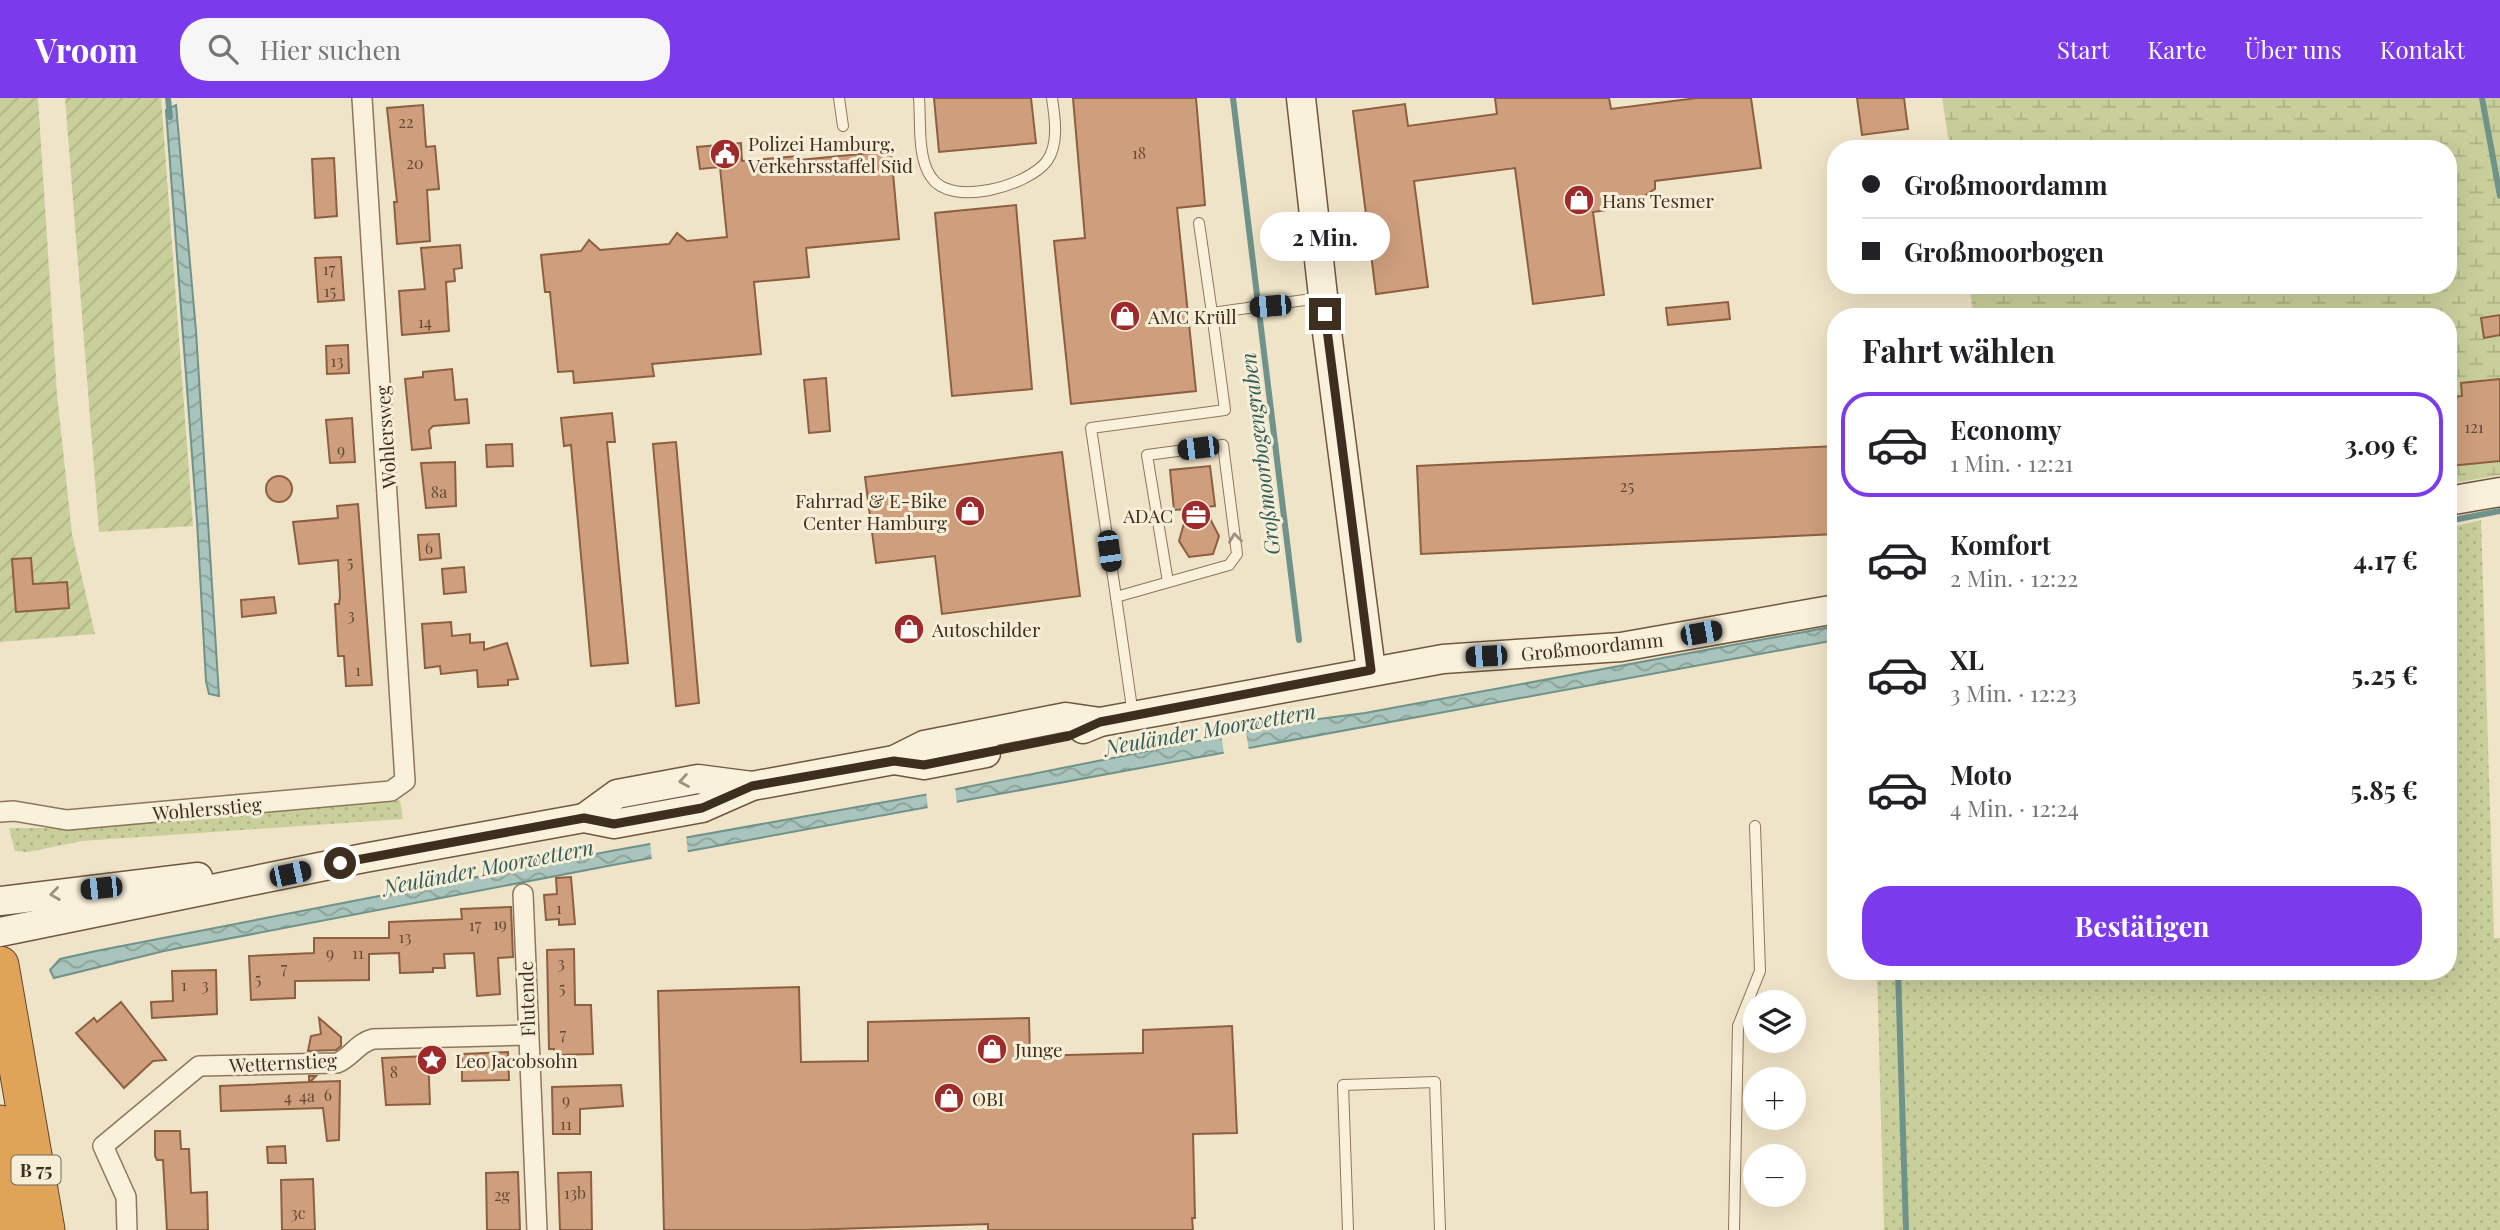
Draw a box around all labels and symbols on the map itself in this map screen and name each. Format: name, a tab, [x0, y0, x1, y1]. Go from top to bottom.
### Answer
house number: 22	[398, 111, 414, 132]
place label: Polizei Hamburg, Verkehrsstaffel Süd	[747, 130, 913, 178]
public building icon: Polizei Hamburg, Verkehrsstaffel Süd	[708, 137, 742, 171]
house number: 18	[1132, 142, 1146, 163]
house number: 20	[406, 152, 424, 173]
shop icon: Hans Tesmer	[1562, 183, 1596, 217]
place label: Hans Tesmer	[1602, 187, 1714, 213]
callout: 2 Min.	[1260, 212, 1390, 262]
house number: 17	[323, 258, 336, 279]
house number: 15	[324, 280, 336, 301]
car	[1249, 294, 1292, 318]
route end	[1309, 298, 1341, 330]
shop icon: AMC Krüll	[1108, 299, 1142, 333]
place label: AMC Krüll	[1147, 303, 1237, 329]
house number: 14	[418, 311, 432, 332]
house number: 13	[331, 350, 343, 371]
water label: Großmoorbogengraben	[1233, 351, 1285, 557]
street label: Wohlersweg	[368, 385, 402, 490]
house number: 121	[2464, 416, 2484, 437]
car	[1176, 435, 1221, 461]
house number: 9	[337, 439, 345, 460]
house number: 25	[1620, 475, 1634, 496]
house number: 8a	[431, 481, 447, 502]
place label: Fahrrad & E-Bike Center Hamburg	[795, 487, 947, 535]
shop icon: Fahrrad & E-Bike Center Hamburg	[953, 494, 987, 528]
office icon: ADAC	[1179, 498, 1213, 532]
place label: ADAC	[1122, 502, 1173, 528]
car	[1096, 529, 1123, 573]
one-way arrow	[1228, 532, 1243, 544]
house number: 6	[425, 537, 433, 558]
house number: 5	[347, 551, 353, 572]
house number: 3	[347, 604, 355, 625]
shop icon: Autoschilder	[892, 612, 926, 646]
place label: Autoschilder	[931, 616, 1041, 642]
car	[1679, 619, 1724, 647]
street label: Großmoordamm	[1520, 626, 1665, 666]
car	[1465, 644, 1508, 668]
house number: 1	[355, 659, 361, 680]
water label: Neuländer Moorwettern	[1100, 696, 1318, 761]
one-way arrow	[678, 773, 690, 788]
street label: Wohlersstieg	[150, 790, 263, 826]
water label: Neuländer Moorwettern	[378, 832, 596, 901]
route start	[324, 847, 356, 879]
car	[268, 859, 313, 889]
car	[80, 875, 123, 901]
one-way arrow	[50, 886, 61, 901]
house number: 1	[556, 897, 562, 918]
house number: 19	[493, 913, 507, 934]
house number: 17	[469, 914, 482, 935]
house number: 13	[399, 926, 411, 947]
house number: 9	[326, 942, 334, 963]
house number: 11	[352, 942, 364, 963]
house number: 3	[557, 952, 565, 973]
house number: 7	[281, 957, 288, 978]
street label: Flutende	[512, 961, 540, 1037]
house number: 5	[255, 968, 261, 989]
house number: 1	[181, 974, 187, 995]
house number: 3	[201, 974, 209, 995]
house number: 5	[559, 977, 565, 998]
house number: 7	[560, 1023, 567, 1044]
shop icon: Junge	[975, 1032, 1009, 1066]
place label: Junge	[1014, 1036, 1063, 1062]
place icon: Leo Jacobsohn	[415, 1043, 449, 1077]
street label: Wetternstieg	[227, 1046, 338, 1078]
place label: Leo Jacobsohn	[455, 1047, 578, 1073]
house number: 8	[390, 1061, 398, 1082]
shop icon: OBI	[932, 1081, 966, 1115]
house number: 6	[324, 1084, 332, 1105]
house number: 4a	[299, 1085, 315, 1106]
place label: OBI	[972, 1085, 1004, 1111]
house number: 4	[284, 1086, 292, 1107]
house number: 9	[562, 1089, 570, 1110]
house number: 11	[560, 1113, 572, 1134]
road number: B 75	[12, 1156, 60, 1184]
house number: 13b	[564, 1182, 586, 1203]
house number: 2g	[494, 1184, 511, 1205]
house number: 3c	[291, 1202, 306, 1223]

